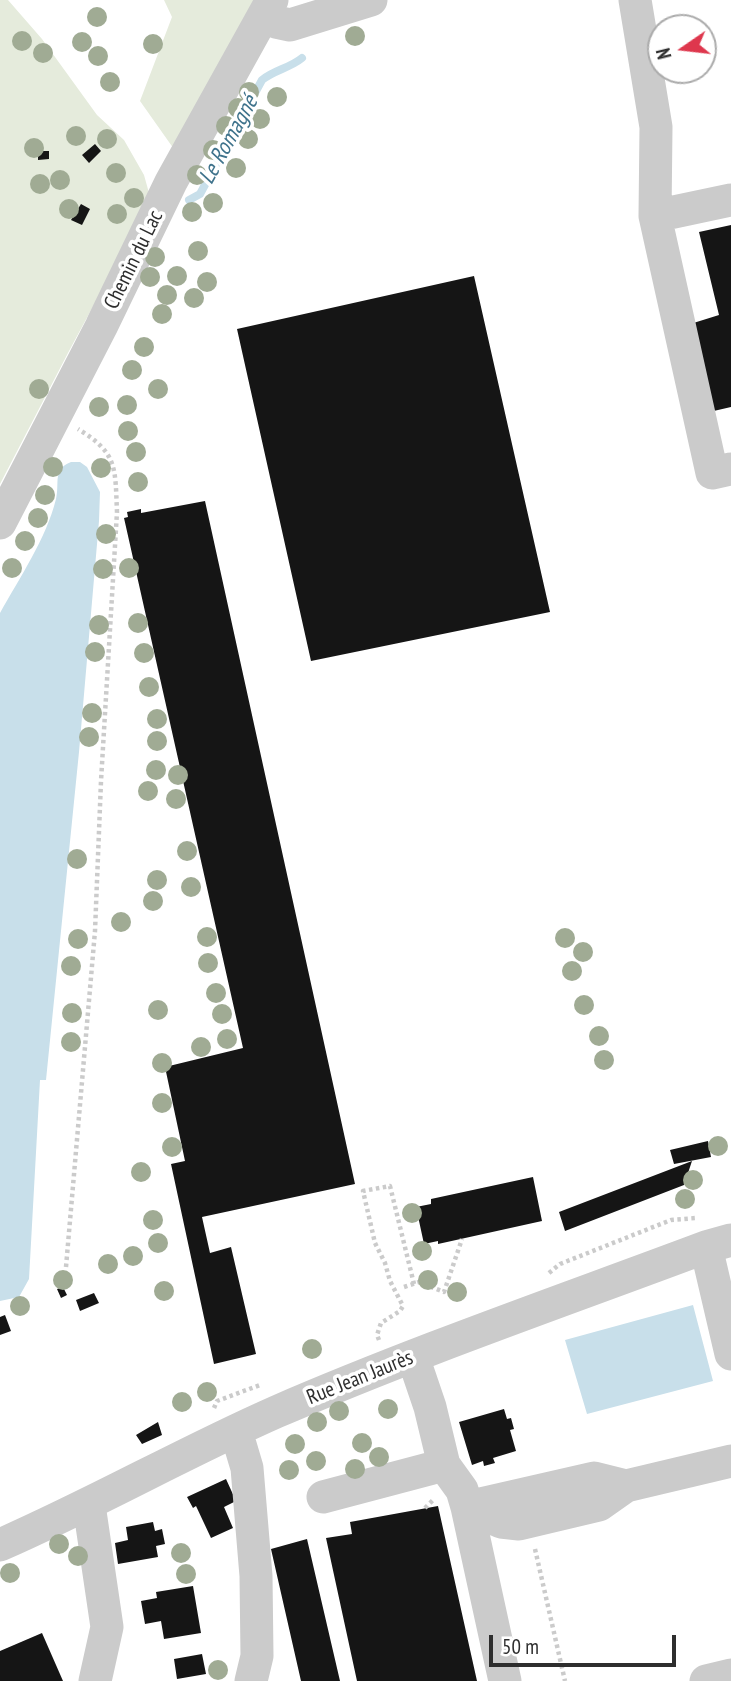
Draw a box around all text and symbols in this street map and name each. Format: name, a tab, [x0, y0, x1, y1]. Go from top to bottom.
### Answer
north arrow	[647, 14, 717, 84]
text: N	[651, 46, 676, 61]
water label: Le Romagné	[193, 91, 265, 189]
street label: Chemin du Lac	[99, 207, 169, 313]
street label: Rue Jean Jaurès	[303, 1345, 417, 1411]
scale bar	[493, 1622, 680, 1666]
text: 50 m	[502, 1633, 539, 1660]

